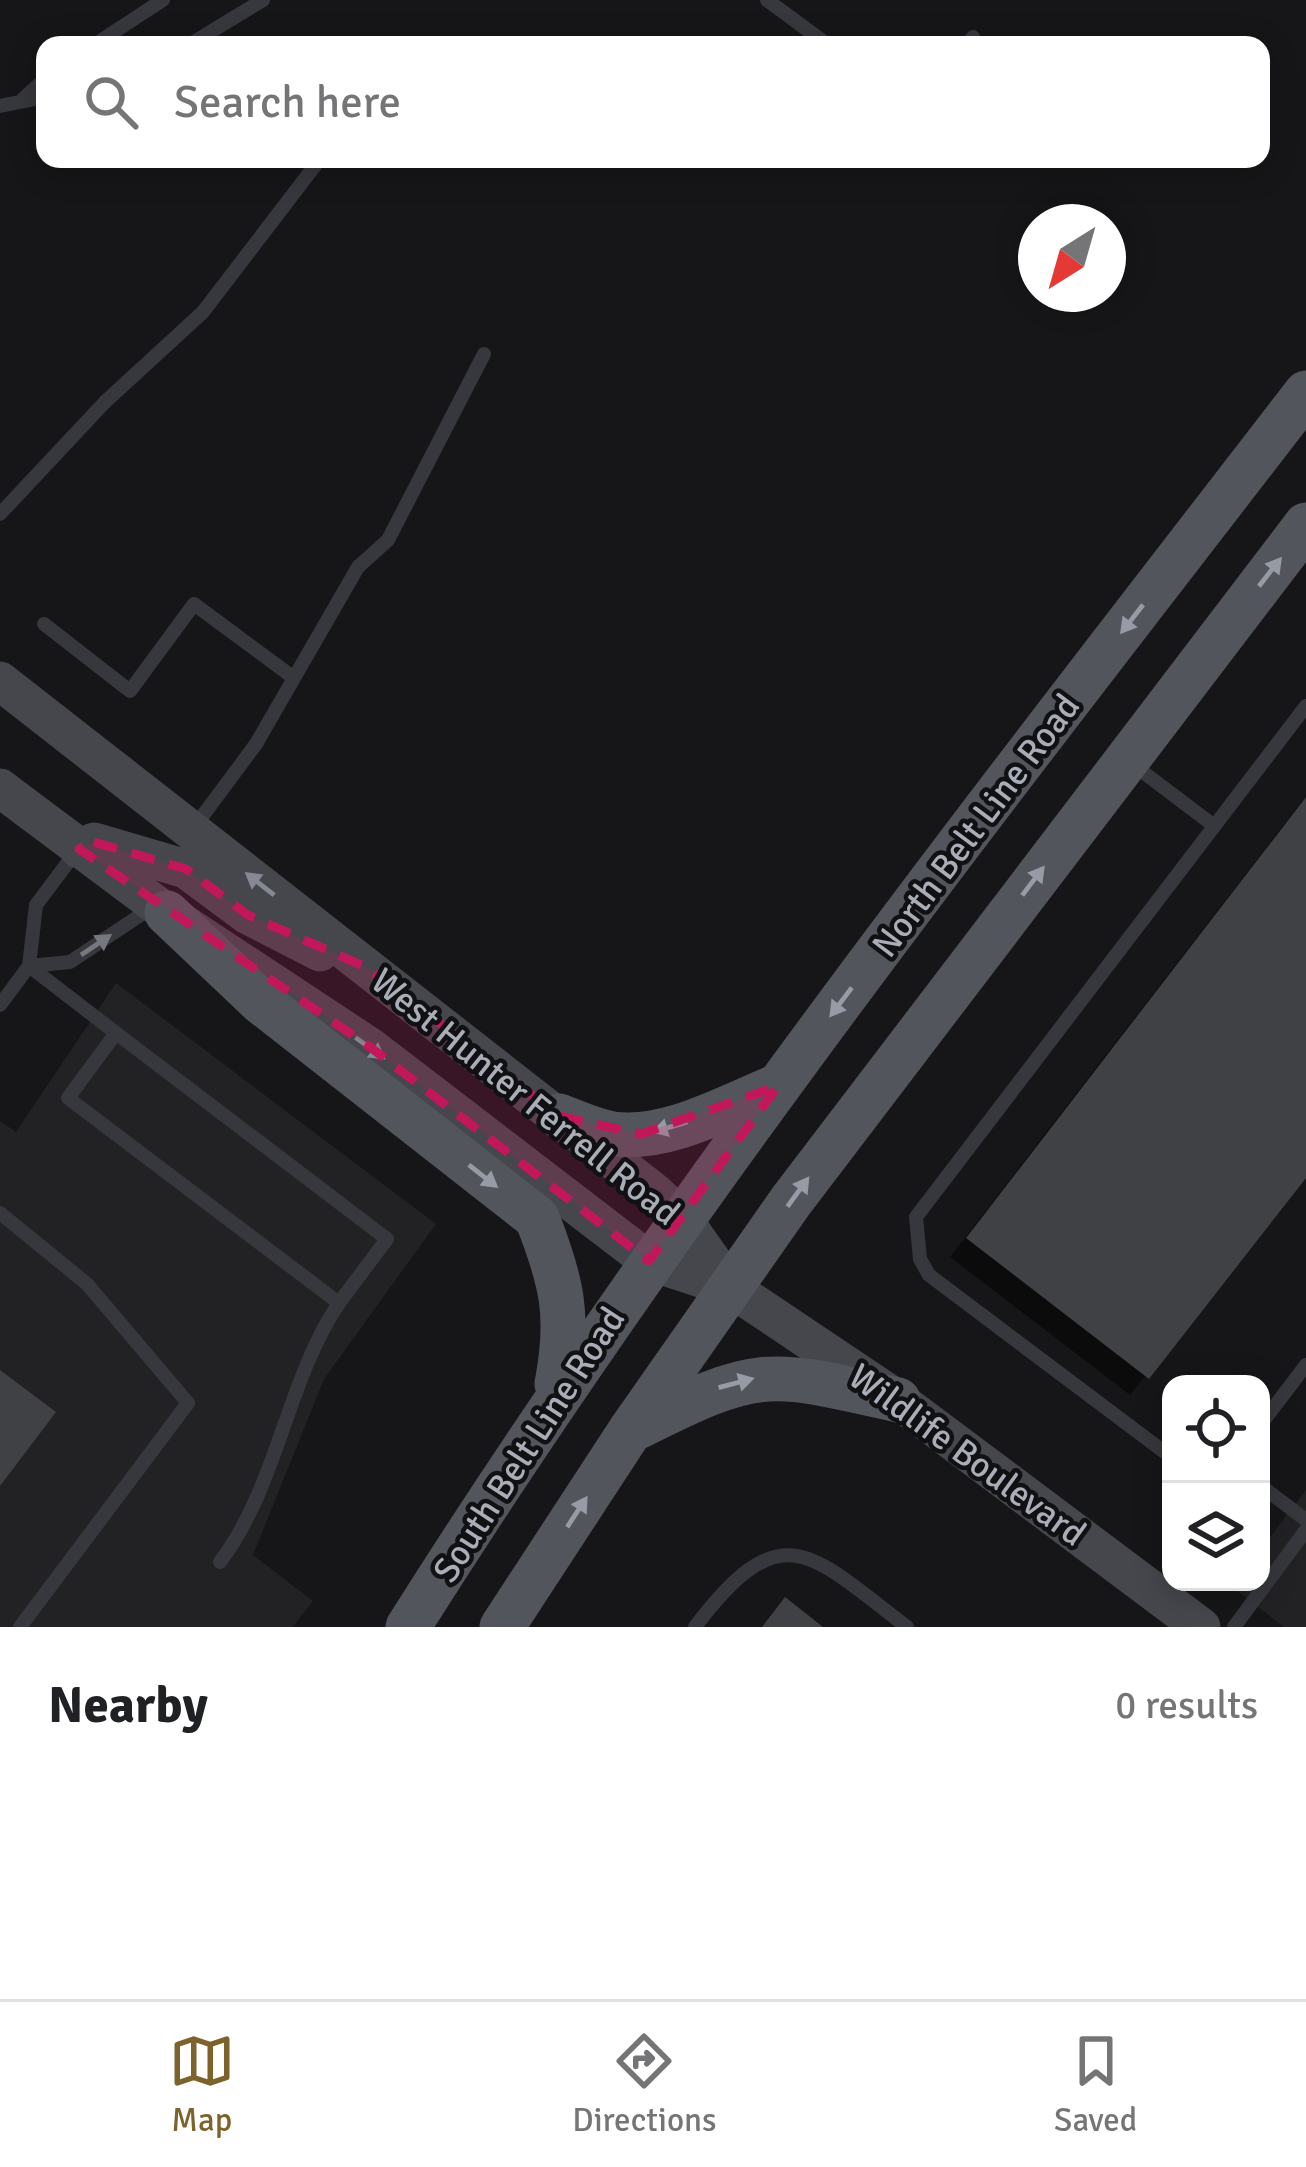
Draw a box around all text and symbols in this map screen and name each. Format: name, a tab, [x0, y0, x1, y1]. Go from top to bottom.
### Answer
search box	[36, 36, 1270, 168]
icon: search	[78, 69, 144, 135]
text: Search here	[174, 75, 401, 130]
north arrow	[1018, 204, 1126, 312]
one-way arrow	[1257, 556, 1282, 587]
one-way arrow	[1120, 603, 1145, 634]
street label: North Belt Line Road	[863, 685, 1090, 966]
one-way arrow	[1020, 866, 1044, 897]
one-way arrow	[245, 872, 276, 897]
one-way arrow	[79, 934, 112, 956]
street label: West Hunter Ferrell Road	[362, 959, 688, 1235]
one-way arrow	[829, 987, 853, 1018]
one-way arrow	[354, 1036, 386, 1059]
one-way arrow	[651, 1118, 688, 1137]
one-way arrow	[467, 1163, 498, 1188]
one-way arrow	[785, 1176, 809, 1208]
street label: South Belt Line Road	[423, 1299, 635, 1591]
street label: Wildlife Boulevard	[840, 1354, 1094, 1556]
one-way arrow	[718, 1372, 755, 1391]
map controls	[1162, 1375, 1270, 1591]
button: locate	[1162, 1375, 1270, 1483]
button: layers	[1162, 1483, 1270, 1591]
one-way arrow	[566, 1496, 588, 1528]
text: Nearby	[48, 1674, 208, 1737]
text: 0 results	[1115, 1681, 1258, 1729]
tab: Map	[169, 2028, 235, 2141]
tab: Directions	[572, 2028, 717, 2141]
tab: Saved	[1054, 2028, 1137, 2141]

